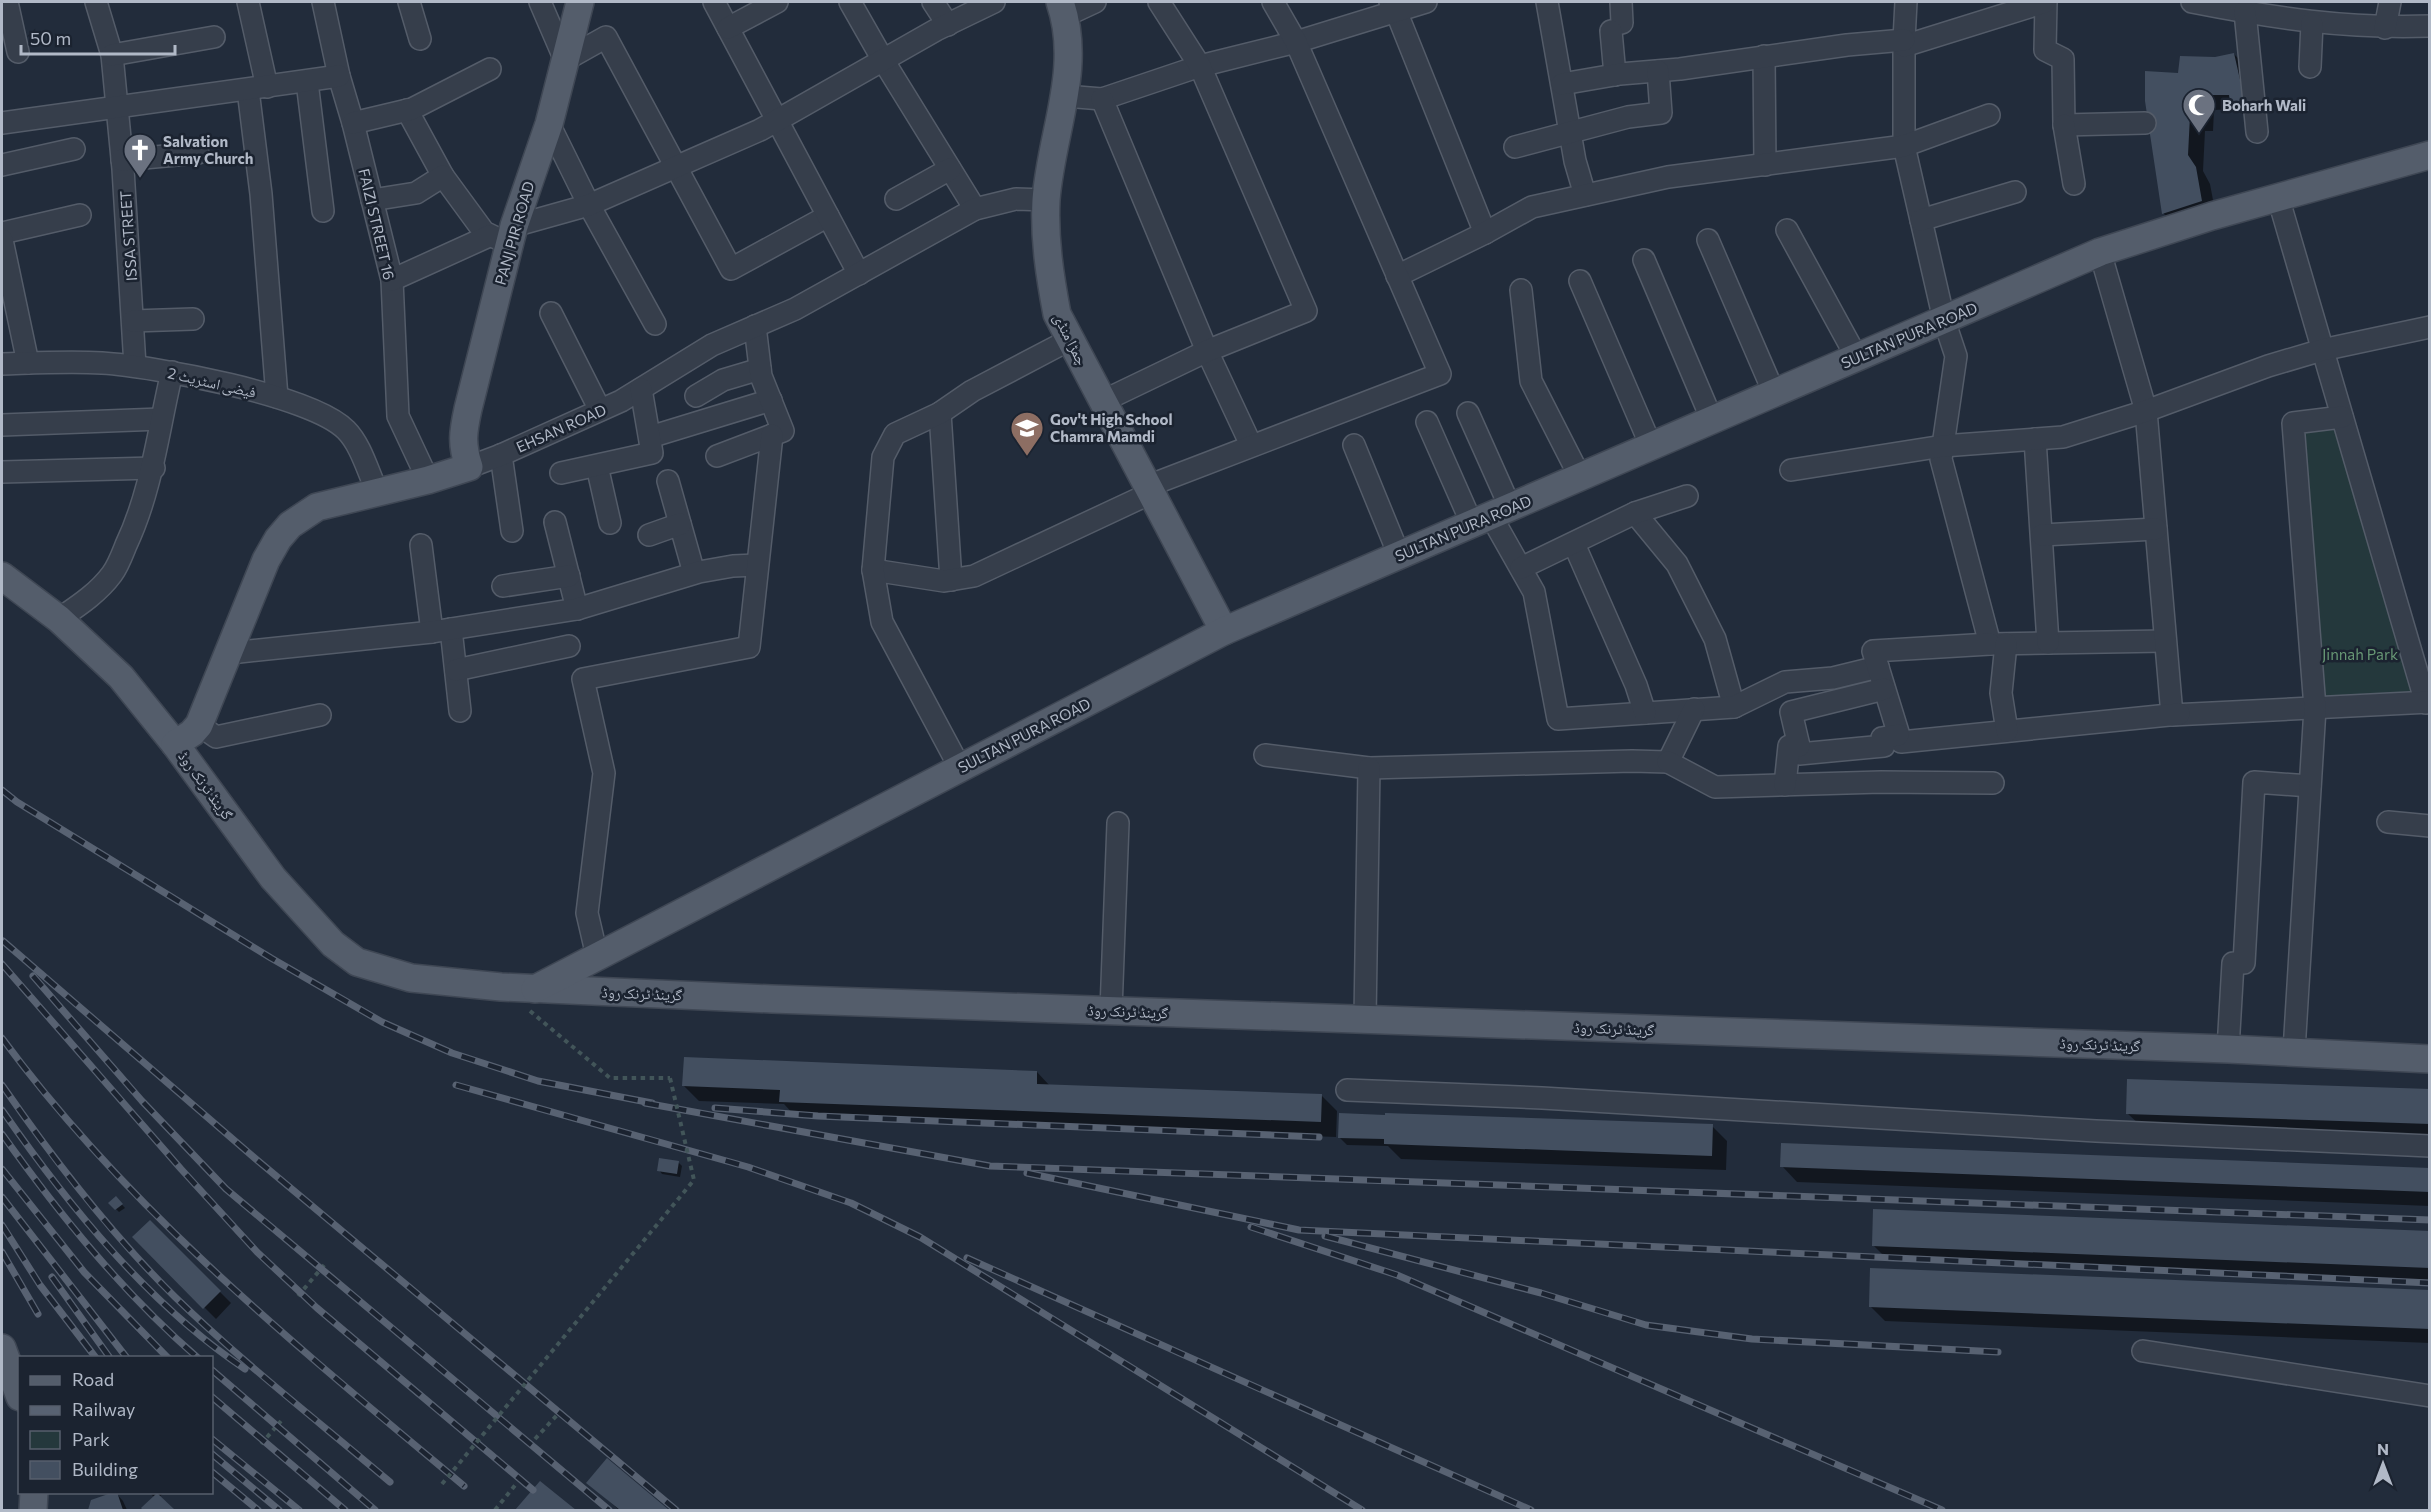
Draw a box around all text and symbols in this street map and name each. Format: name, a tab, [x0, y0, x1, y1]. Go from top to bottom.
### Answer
scale bar	[21, 18, 176, 56]
text: 50 m	[30, 27, 71, 49]
mosque icon: Boharh Wali	[2181, 87, 2217, 134]
place label: Boharh Wali	[2222, 96, 2306, 114]
church icon: Salvation Army Church	[122, 132, 158, 179]
place label: Salvation Army Church	[163, 132, 253, 167]
street label: FAIZI STREET 16	[355, 167, 399, 281]
street label: PANJ PIR ROAD	[491, 179, 537, 287]
street label: ISSA STREET	[116, 190, 140, 282]
street label: SULTAN PURA ROAD	[1838, 298, 1980, 372]
street label: چمڑا منڈی	[1049, 310, 1092, 369]
street label: فیضی اسٹریٹ 2	[166, 363, 258, 403]
street label: EHSAN ROAD	[513, 400, 609, 456]
school or university icon: Gov't High School Chamra Mamdi	[1009, 410, 1045, 457]
place label: Gov't High School Chamra Mamdi	[1050, 410, 1173, 445]
street label: SULTAN PURA ROAD	[1392, 491, 1534, 565]
park label: Jinnah Park	[2322, 645, 2398, 663]
street label: SULTAN PURA ROAD	[955, 694, 1093, 776]
street label: گرینڈ ٹرنک روڈ	[174, 747, 237, 824]
street label: گرینڈ ٹرنک روڈ	[601, 983, 683, 1004]
street label: گرینڈ ٹرنک روڈ	[1087, 1001, 1169, 1022]
street label: گرینڈ ٹرنک روڈ	[1573, 1018, 1655, 1039]
street label: گرینڈ ٹرنک روڈ	[2059, 1034, 2141, 1055]
legend	[18, 1356, 213, 1494]
text: Road	[72, 1368, 114, 1390]
text: Railway	[72, 1398, 135, 1420]
text: Park	[72, 1428, 110, 1450]
north arrow	[2353, 1434, 2413, 1494]
text: N	[2377, 1439, 2389, 1458]
text: Building	[72, 1458, 138, 1480]

